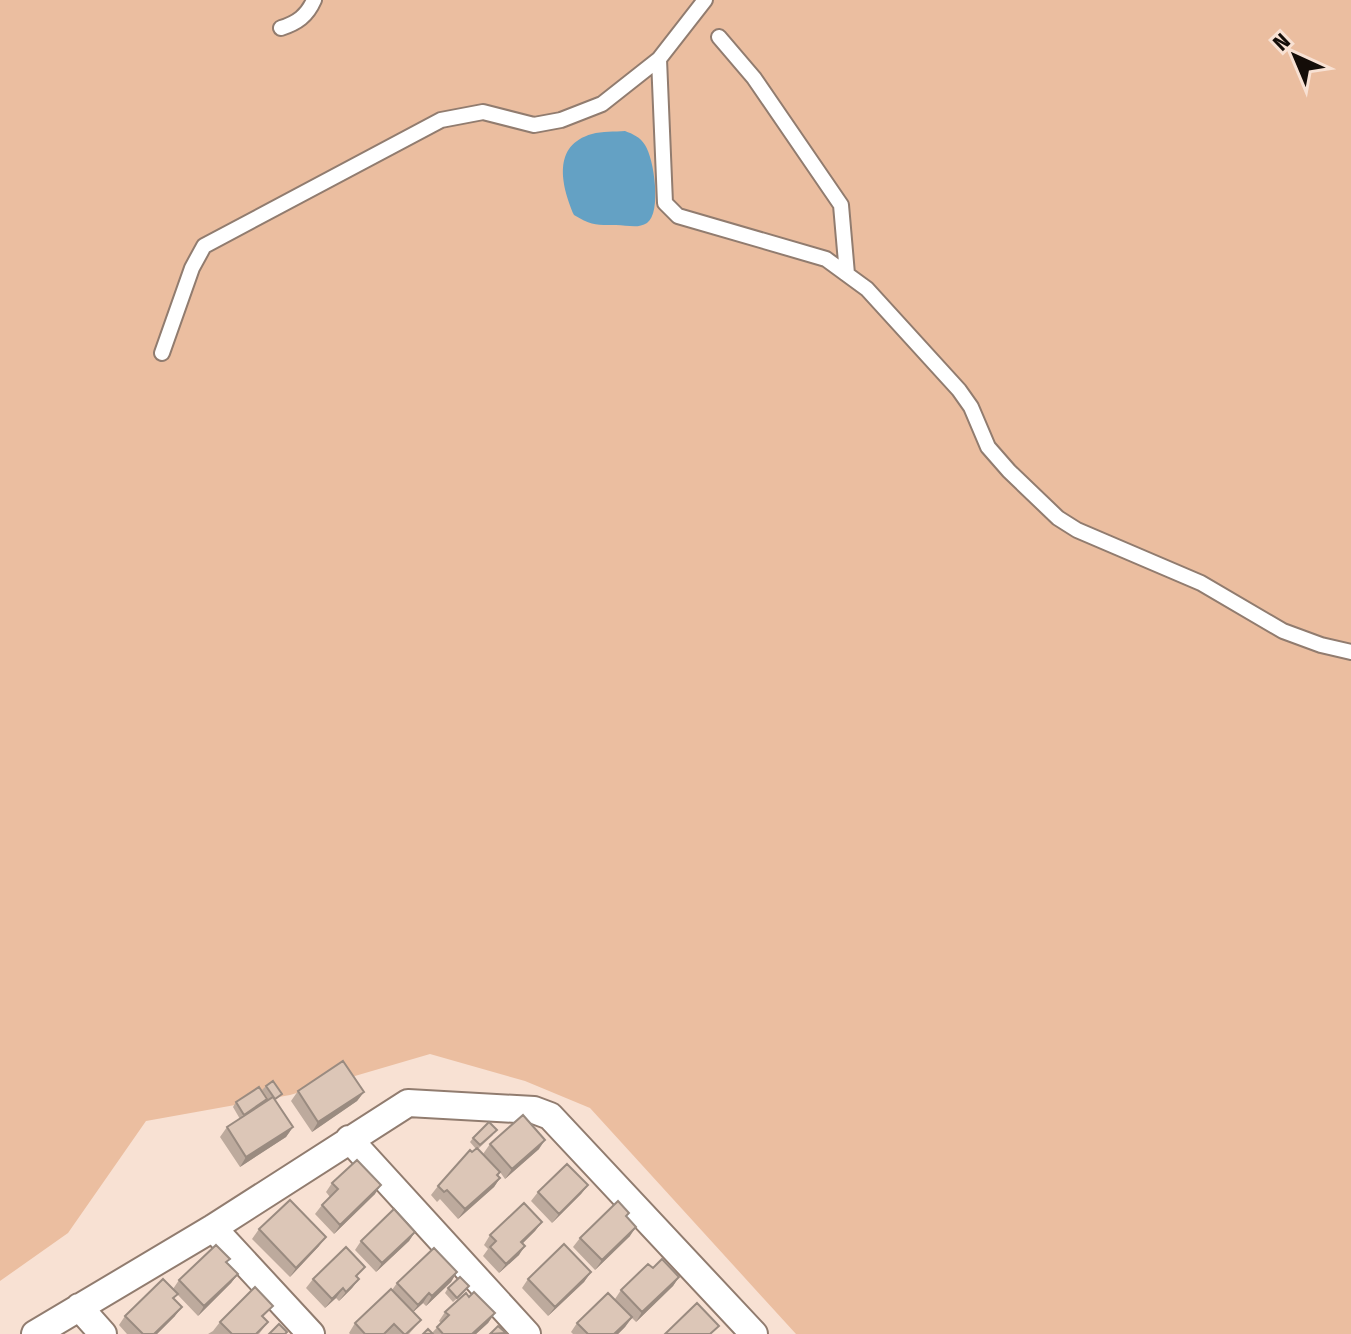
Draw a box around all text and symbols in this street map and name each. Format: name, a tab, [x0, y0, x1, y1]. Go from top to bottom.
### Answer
north arrow	[1255, 16, 1335, 96]
text: N	[1267, 28, 1296, 56]

